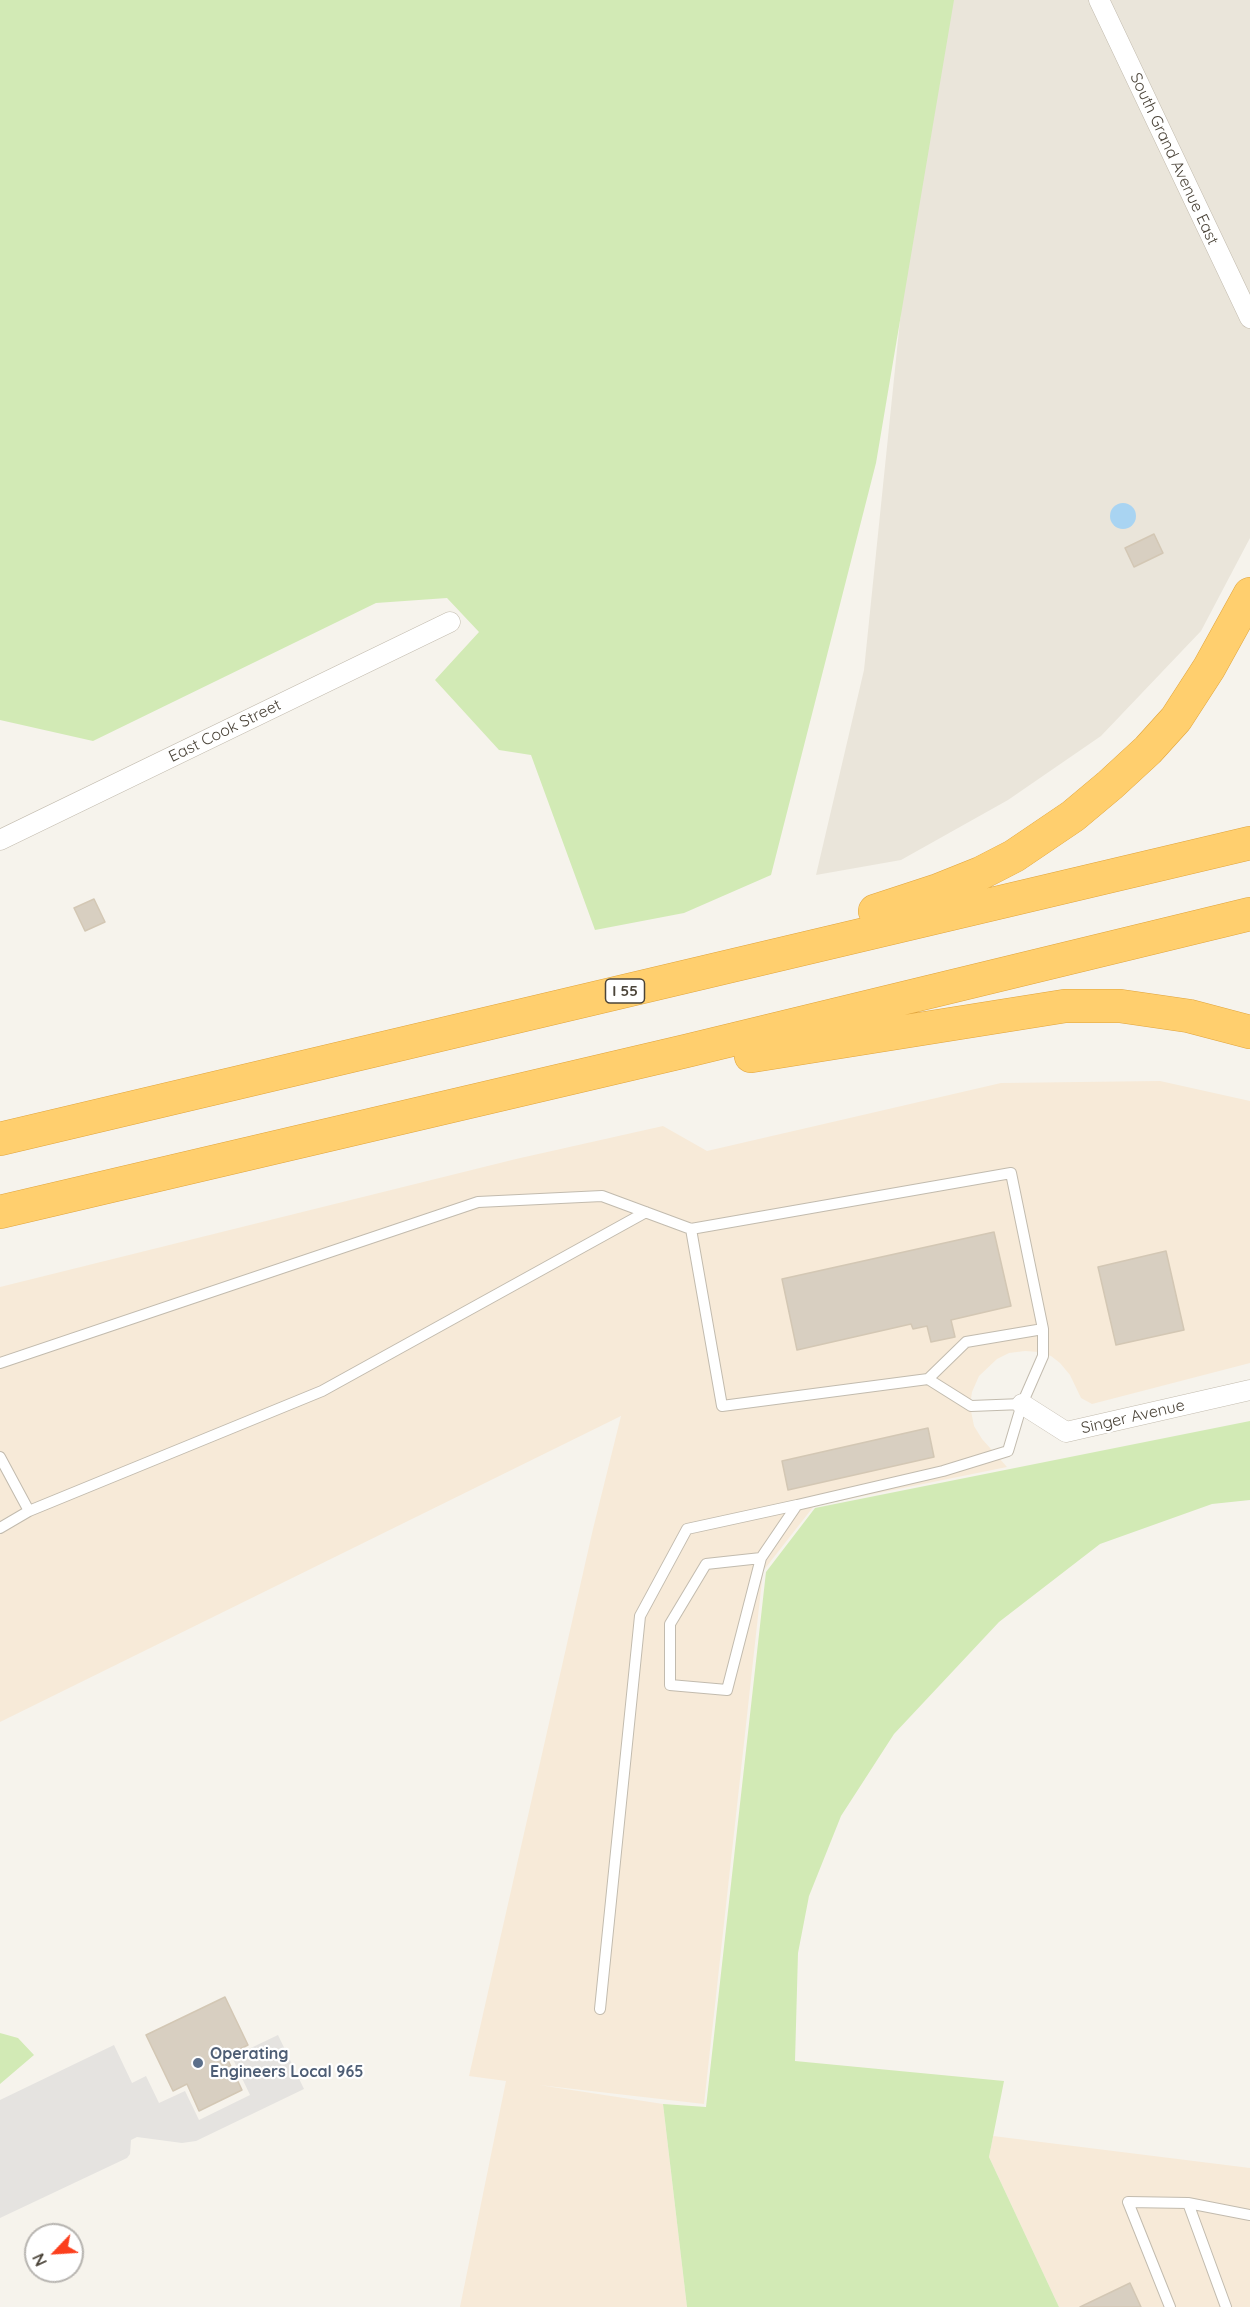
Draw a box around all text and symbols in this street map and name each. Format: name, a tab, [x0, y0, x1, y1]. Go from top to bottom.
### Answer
street label: South Grand Avenue East	[1126, 70, 1222, 248]
street label: East Cook Street	[166, 696, 284, 766]
road number: I 55	[606, 979, 644, 1003]
street label: Singer Avenue	[1079, 1396, 1187, 1438]
place label: Operating Engineers Local 965	[210, 2044, 364, 2082]
marker: Operating Engineers Local 965	[191, 2056, 205, 2070]
north arrow	[24, 2223, 84, 2283]
text: N	[28, 2250, 51, 2269]

